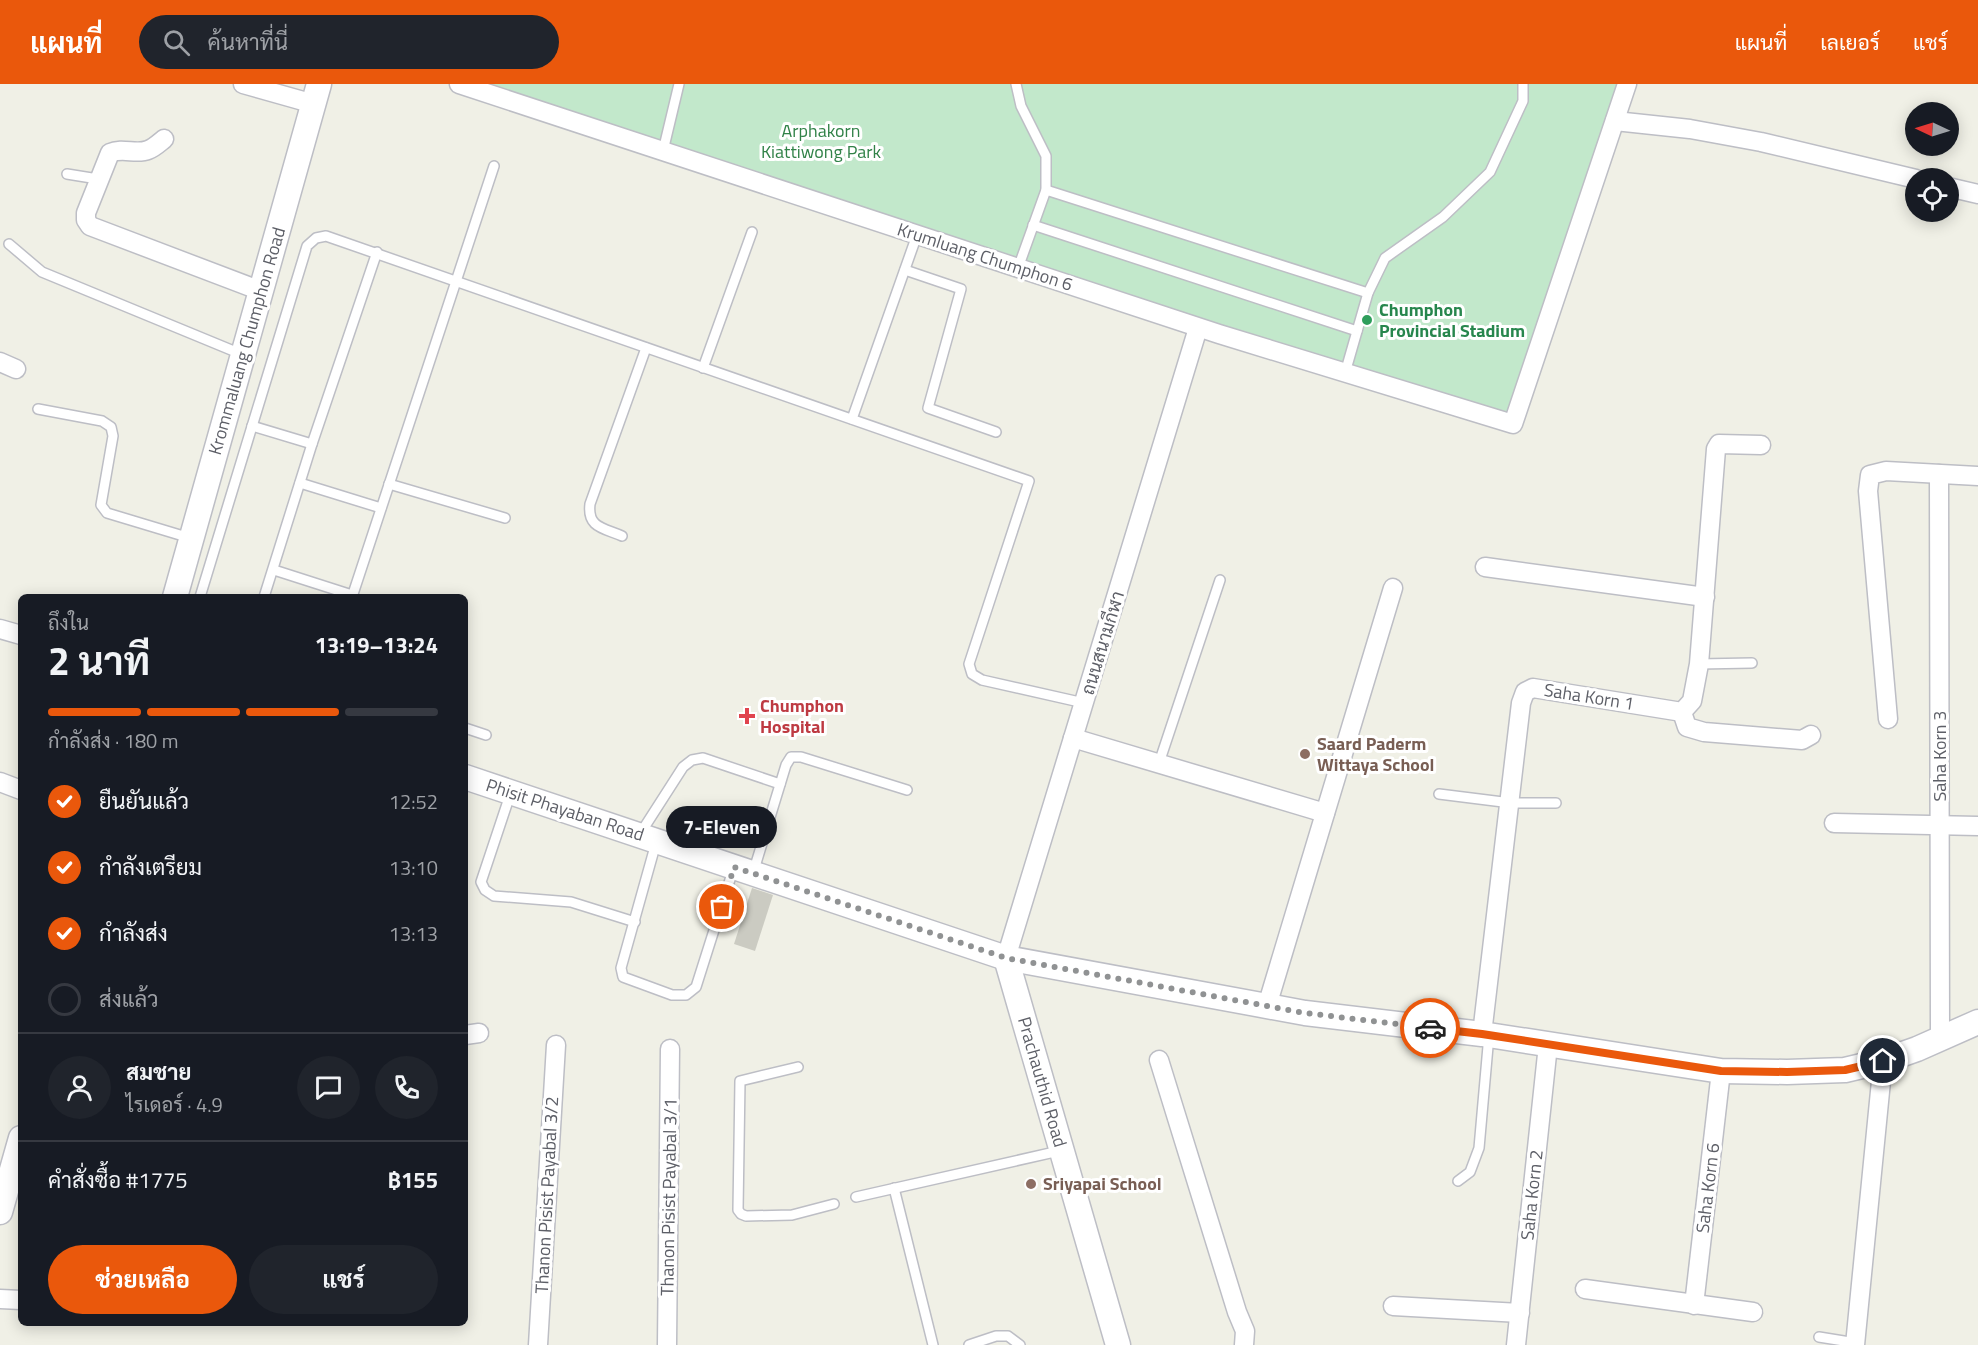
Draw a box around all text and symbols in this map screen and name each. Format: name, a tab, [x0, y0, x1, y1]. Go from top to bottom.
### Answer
search box	[139, 15, 559, 69]
text: แผนที่	[30, 21, 103, 64]
text: ค้นหาที่นี่	[208, 25, 288, 59]
icon: search	[160, 26, 193, 59]
text: แผนที่	[1735, 26, 1787, 58]
text: เลเยอร์	[1820, 26, 1880, 58]
text: แชร์	[1913, 26, 1948, 58]
north arrow	[1905, 102, 1959, 156]
map controls	[1905, 102, 1959, 222]
park label: Arphakorn Kiattiwong Park	[761, 117, 881, 165]
button: locate	[1905, 168, 1959, 222]
street label: Krumluang Chumphon 6	[894, 215, 1076, 298]
street label: Krommaluang Chumphon Road	[201, 224, 292, 458]
place label: Chumphon Provincial Stadium	[1379, 296, 1525, 344]
marker: Chumphon Provincial Stadium	[1360, 313, 1374, 327]
street label: ถนนสนามกีฬา	[1074, 588, 1131, 698]
text: ถึงใน	[48, 607, 89, 638]
text: 13:19–13:24	[315, 628, 438, 662]
text: 2 นาที	[48, 631, 150, 690]
street label: Saha Korn 1	[1542, 676, 1636, 717]
place label: Chumphon Hospital	[760, 692, 844, 740]
marker: Chumphon Hospital	[738, 707, 756, 725]
street label: Saha Korn 3	[1926, 711, 1953, 801]
text: กำลังส่ง · 180 m	[48, 725, 178, 756]
place label: Saard Paderm Wittaya School	[1317, 730, 1434, 778]
marker: Saard Paderm Wittaya School	[1298, 747, 1312, 761]
street label: Phisit Phayaban Road	[483, 771, 648, 848]
text: ยืนยันแล้ว	[99, 784, 189, 818]
icon: check	[48, 785, 81, 818]
text: 12:52	[389, 786, 438, 817]
callout: 7-Eleven	[666, 805, 777, 847]
text: 7-Eleven	[683, 811, 760, 842]
text: กำลังเตรียม	[99, 850, 202, 884]
icon: check	[48, 851, 81, 884]
text: 13:10	[389, 852, 438, 883]
pin	[696, 881, 747, 932]
icon: bag	[705, 890, 738, 923]
text: กำลังส่ง	[99, 916, 168, 950]
icon: check	[48, 917, 81, 950]
text: 13:13	[389, 918, 438, 949]
text: ส่งแล้ว	[99, 982, 159, 1016]
courier	[1400, 998, 1460, 1058]
icon: car	[1414, 1012, 1447, 1045]
street label: Prachauthid Road	[1011, 1014, 1074, 1150]
pin	[1857, 1035, 1908, 1086]
icon: home	[1866, 1044, 1899, 1077]
text: สมชาย	[126, 1055, 192, 1089]
button: person	[48, 1056, 111, 1119]
button: chat	[297, 1056, 360, 1119]
button: phone	[375, 1056, 438, 1119]
text: ไรเดอร์ · 4.9	[126, 1089, 223, 1120]
street label: Thanon Pisist Payabal 3/2	[528, 1096, 565, 1294]
street label: Thanon Pisist Payabal 3/1	[653, 1098, 684, 1296]
street label: Saha Korn 6	[1689, 1141, 1726, 1235]
street label: Saha Korn 2	[1513, 1148, 1550, 1242]
text: คำสั่งซื้อ #1775	[48, 1163, 188, 1197]
text: ฿155	[388, 1163, 438, 1197]
place label: Sriyapai School	[1043, 1170, 1162, 1197]
marker: Sriyapai School	[1024, 1177, 1038, 1191]
button: ช่วยเหลือ	[48, 1245, 237, 1314]
button: แชร์	[249, 1245, 438, 1314]

